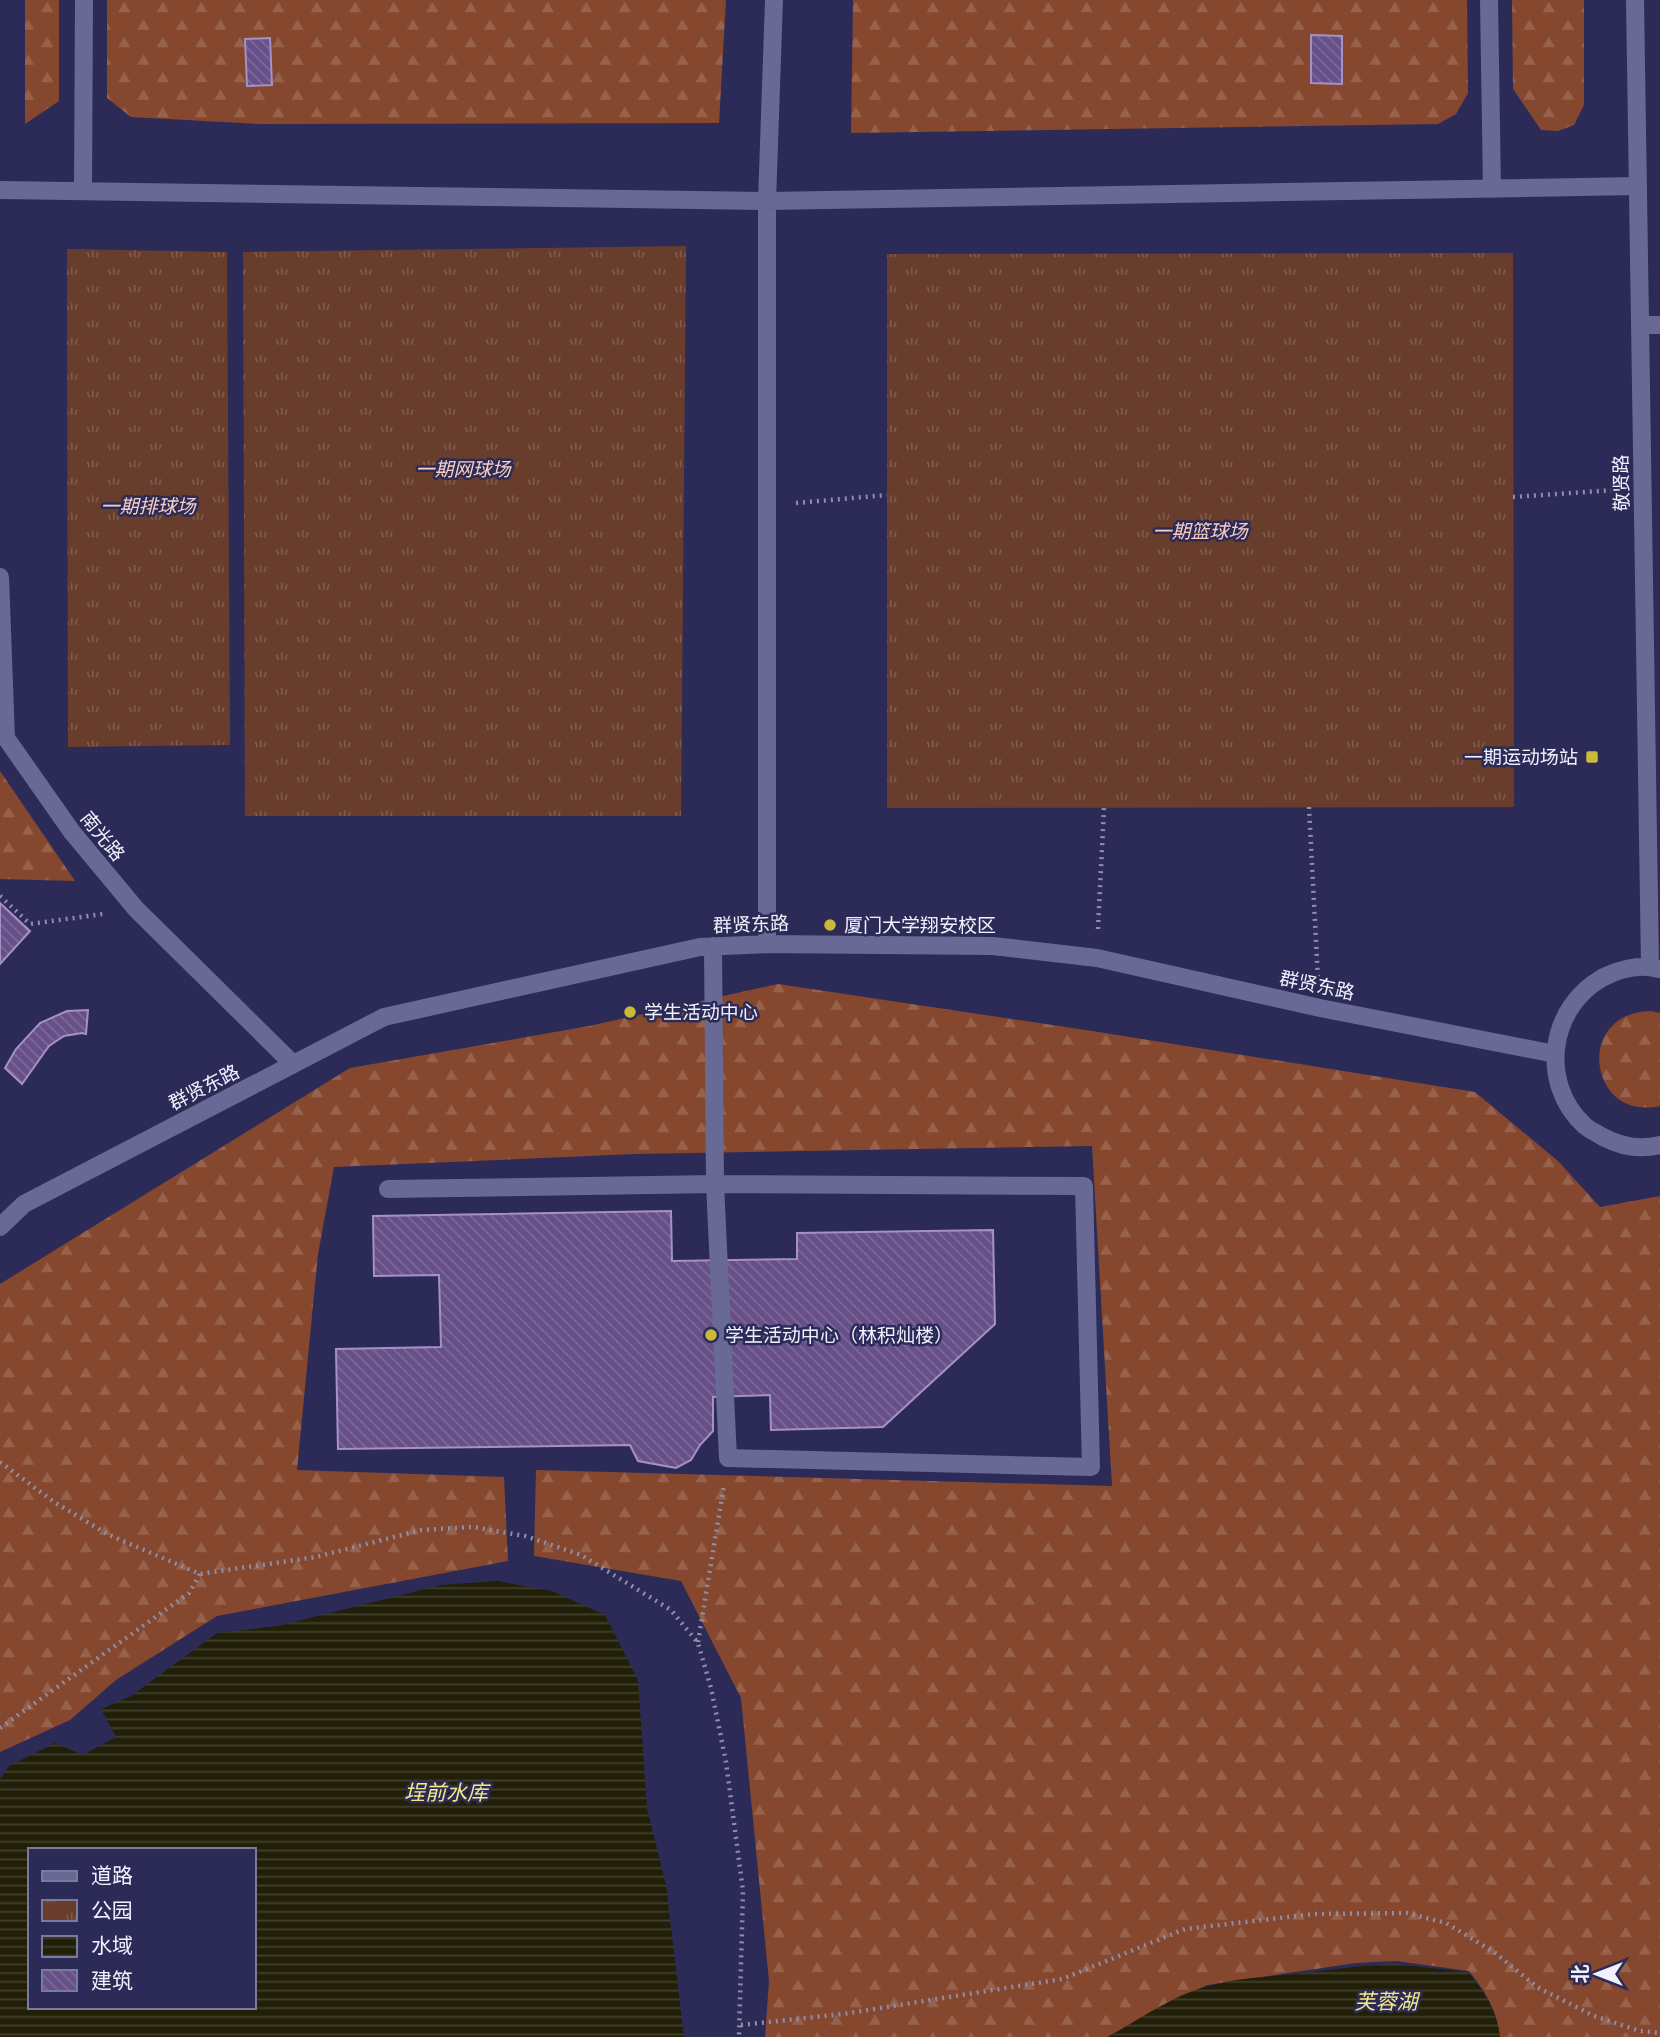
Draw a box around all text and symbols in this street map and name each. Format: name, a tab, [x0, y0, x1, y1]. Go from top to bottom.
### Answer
street label: 敬贤路	[1608, 454, 1634, 512]
park label: 一期网球场	[415, 456, 512, 482]
park label: 一期排球场	[100, 493, 197, 519]
park label: 一期篮球场	[1152, 518, 1249, 544]
place label: 一期运动场站	[1464, 744, 1578, 770]
marker: 一期运动场站	[1584, 749, 1600, 765]
street label: 南光路	[75, 806, 131, 866]
street label: 群贤东路	[713, 910, 789, 938]
place label: 厦门大学翔安校区	[844, 912, 996, 938]
marker: 厦门大学翔安校区	[822, 917, 838, 933]
street label: 群贤东路	[1277, 964, 1357, 1006]
place label: 学生活动中心	[644, 999, 758, 1025]
marker: 学生活动中心	[622, 1004, 638, 1020]
street label: 群贤东路	[164, 1058, 244, 1116]
place label: 学生活动中心（林积灿楼）	[725, 1322, 953, 1348]
marker: 学生活动中心（林积灿楼）	[703, 1327, 719, 1343]
water label: 埕前水库	[404, 1778, 491, 1806]
legend	[28, 1848, 256, 2009]
text: 道路	[91, 1861, 133, 1889]
text: 公园	[91, 1896, 133, 1924]
text: 水域	[91, 1931, 133, 1959]
north arrow	[1562, 1939, 1632, 2009]
text: 北	[1567, 1964, 1593, 1984]
text: 建筑	[91, 1966, 133, 1994]
water label: 芙蓉湖	[1355, 1987, 1420, 2015]

